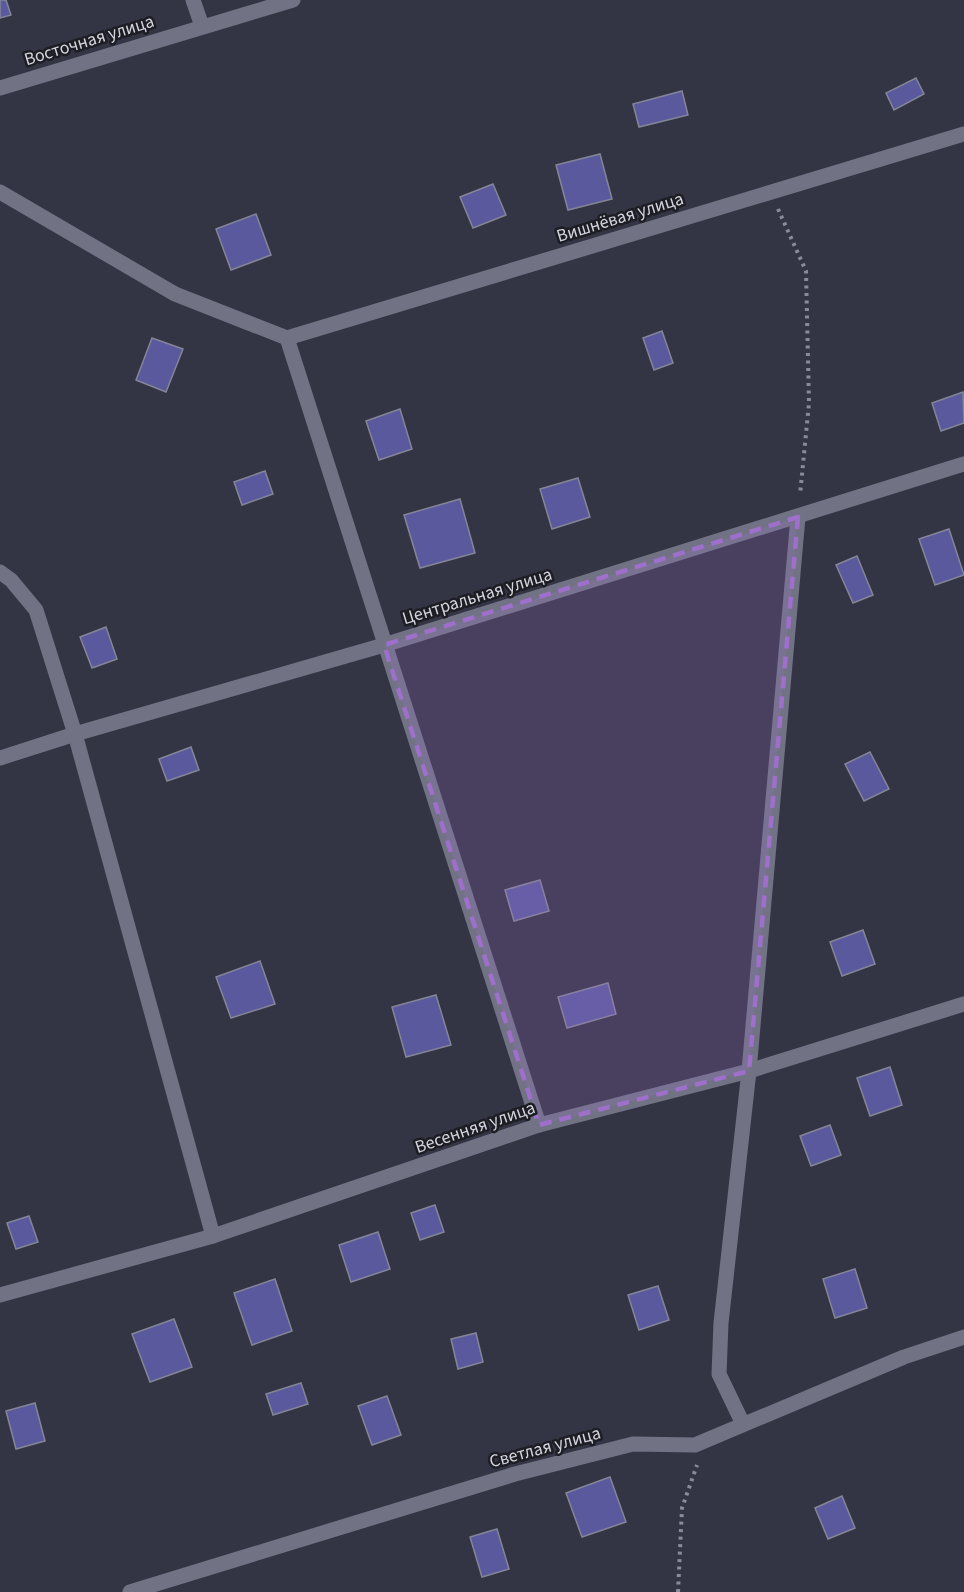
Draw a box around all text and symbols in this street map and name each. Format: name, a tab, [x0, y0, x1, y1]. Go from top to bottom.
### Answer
street label: Восточная улица	[21, 9, 157, 72]
street label: Вишнёвая улица	[554, 186, 687, 249]
street label: Центральная улица	[399, 562, 555, 631]
street label: Весенняя улица	[412, 1095, 539, 1160]
street label: Светлая улица	[487, 1421, 604, 1474]

